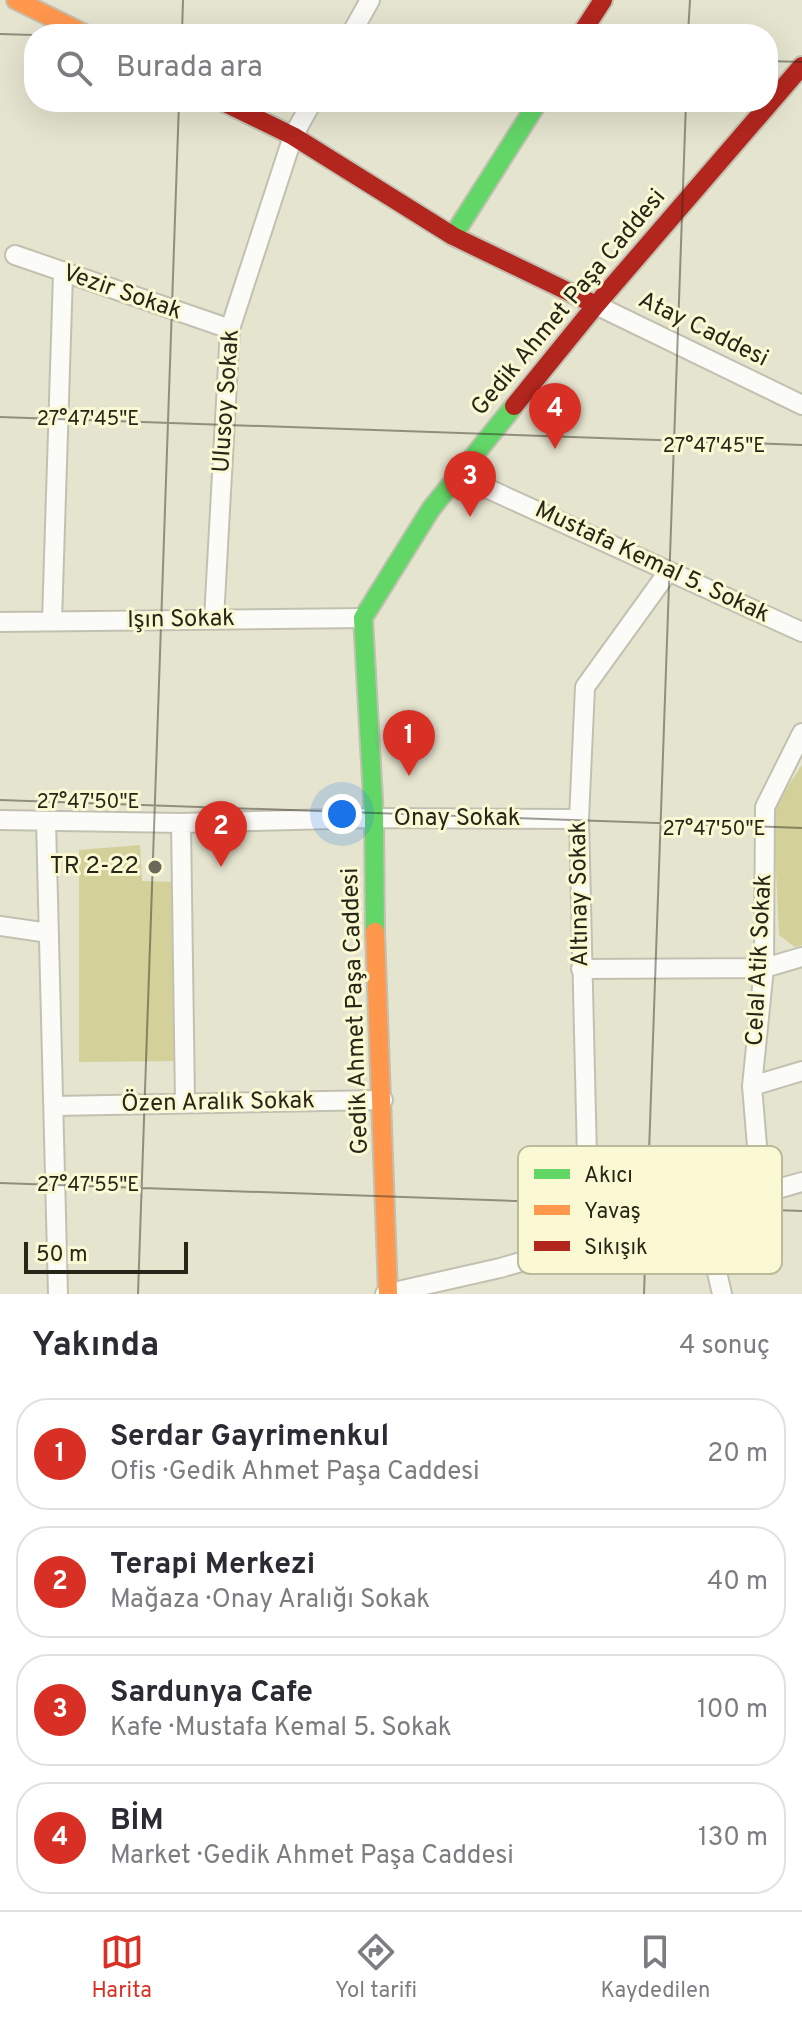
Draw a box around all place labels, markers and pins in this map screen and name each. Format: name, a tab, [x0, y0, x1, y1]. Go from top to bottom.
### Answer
pin: 4	[529, 383, 581, 449]
pin: 3	[444, 451, 496, 517]
pin: 1	[383, 710, 435, 776]
pin: 2	[195, 801, 247, 867]
place label: TR 2-22	[50, 852, 139, 882]
marker: TR 2-22	[146, 858, 164, 876]

